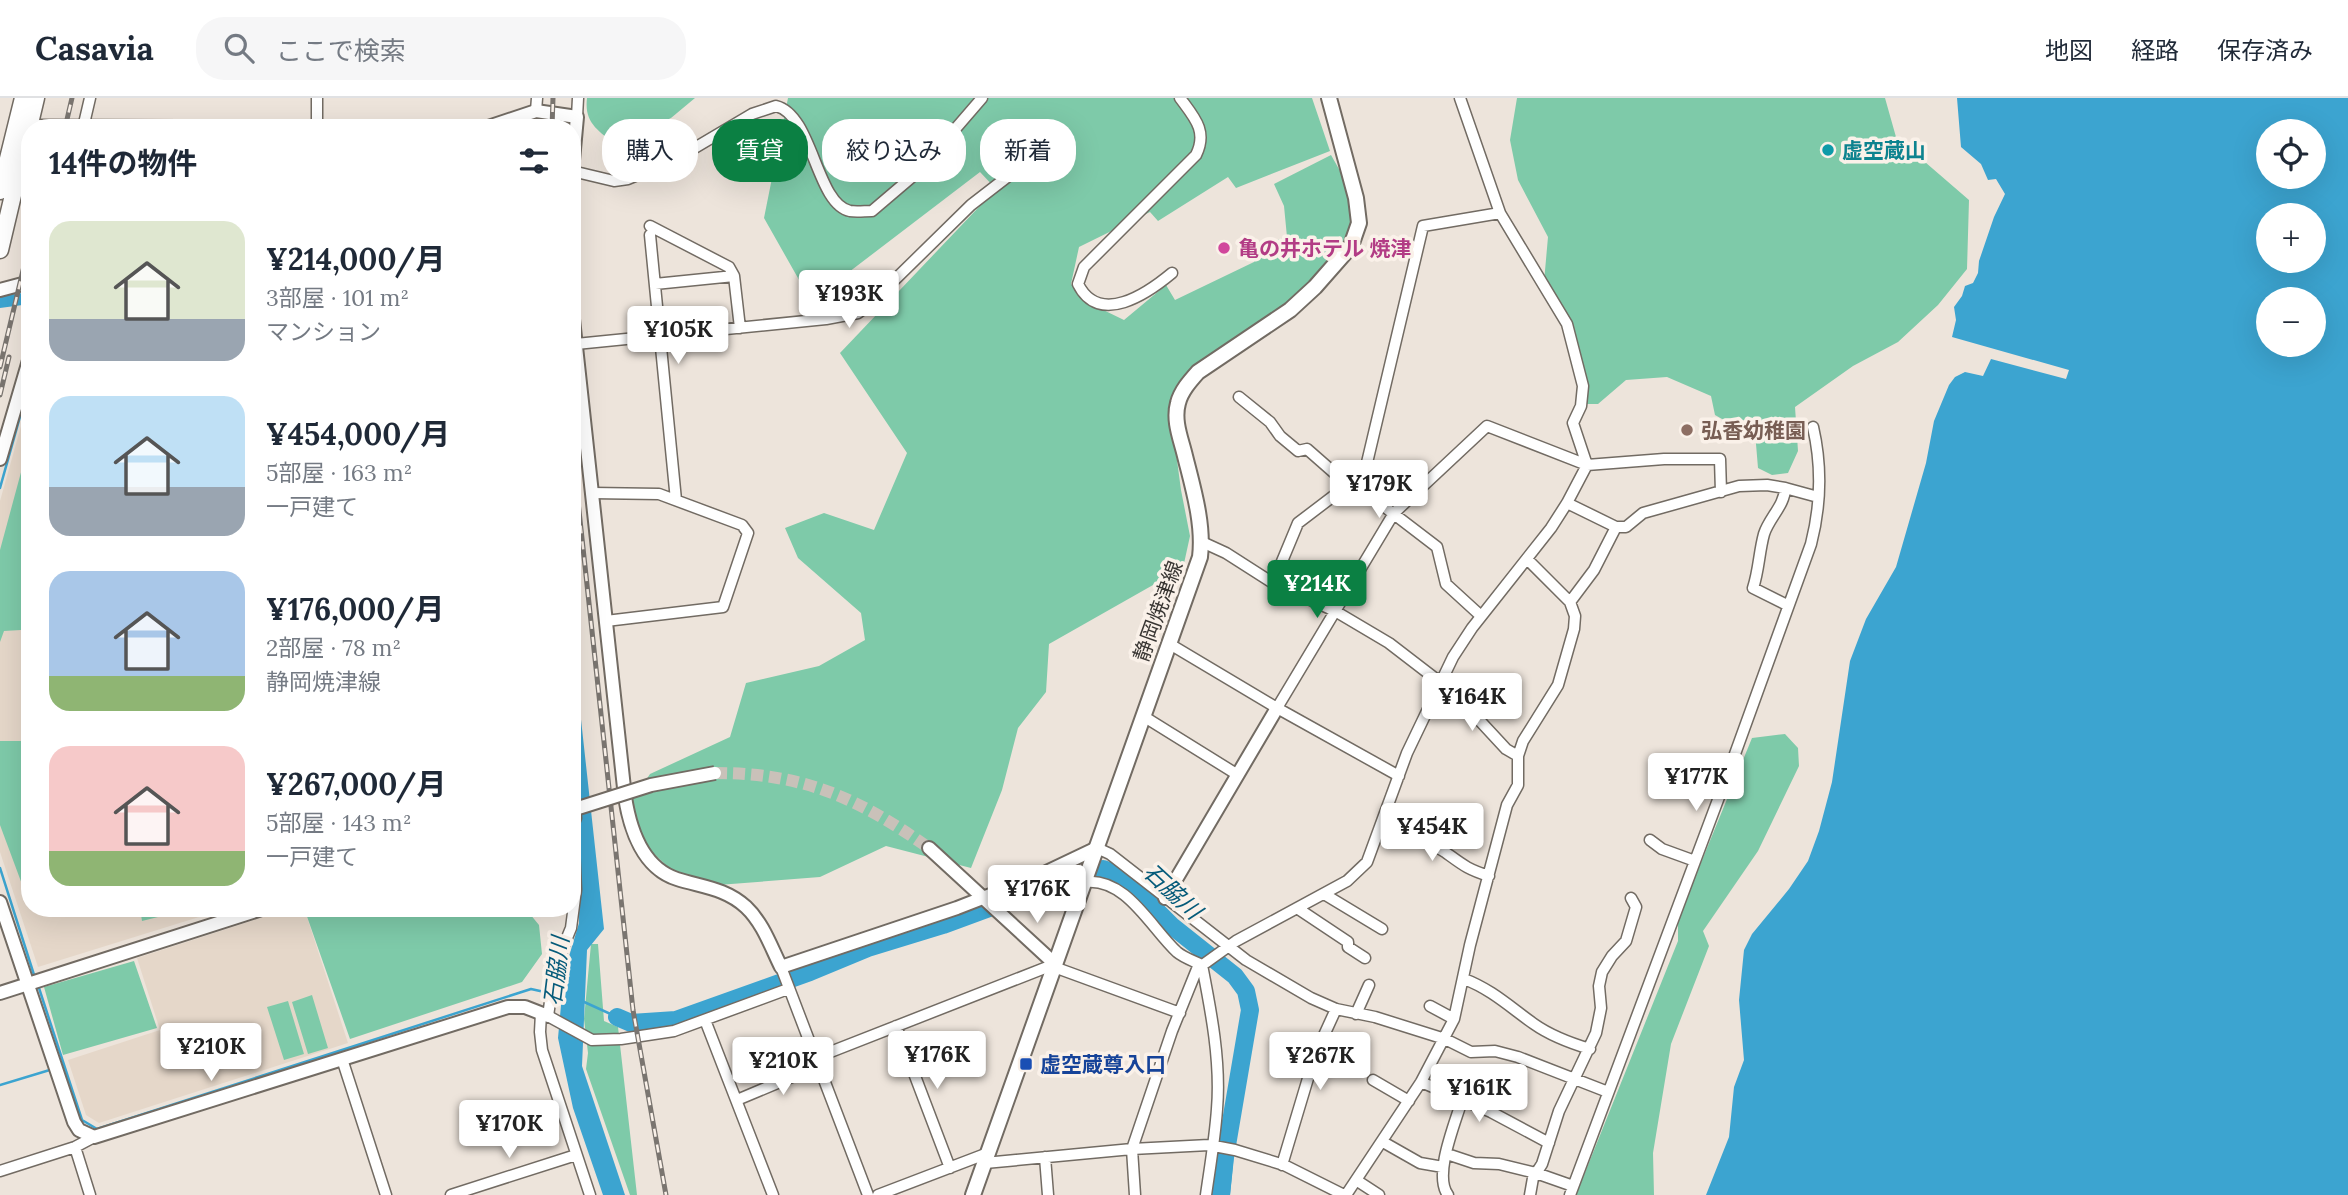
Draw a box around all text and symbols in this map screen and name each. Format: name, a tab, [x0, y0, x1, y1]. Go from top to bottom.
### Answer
search box	[196, 17, 686, 80]
text: Casavia	[35, 27, 154, 69]
icon: search	[220, 29, 258, 67]
text: ここで検索	[276, 34, 406, 67]
text: 地図	[2045, 35, 2093, 66]
text: 経路	[2131, 35, 2179, 66]
text: 保存済み	[2217, 35, 2313, 66]
chip: 購入	[602, 119, 698, 182]
chip: 賃貸	[712, 119, 808, 182]
chip: 絞り込み	[822, 119, 966, 182]
chip: 新着	[980, 119, 1076, 182]
map controls	[2256, 119, 2326, 357]
button: locate	[2256, 119, 2326, 189]
place label: 虚空蔵山	[1842, 137, 1926, 164]
icon: filters	[515, 142, 553, 180]
marker: 虚空蔵山	[1820, 142, 1836, 158]
text: 14件の物件	[49, 144, 198, 182]
button: +	[2256, 203, 2326, 273]
place label: 亀の井ホテル 焼津	[1238, 235, 1412, 262]
text: ¥214,000/月	[266, 240, 446, 278]
marker: 亀の井ホテル 焼津	[1216, 240, 1232, 256]
icon: home	[105, 249, 189, 333]
pin: ¥193K	[800, 271, 898, 330]
text: ¥193K	[815, 278, 883, 307]
text: 3部屋 · 101 m²	[266, 283, 409, 312]
button: −	[2256, 287, 2326, 357]
pin: ¥105K	[629, 306, 727, 366]
text: ¥105K	[643, 314, 713, 343]
text: マンション	[266, 317, 381, 346]
text: ¥454,000/月	[266, 415, 450, 453]
place label: 弘香幼稚園	[1701, 417, 1806, 444]
marker: 弘香幼稚園	[1679, 422, 1695, 438]
icon: home	[105, 424, 189, 508]
text: 5部屋 · 163 m²	[266, 458, 412, 487]
pin: ¥179K	[1330, 460, 1428, 520]
text: ¥179K	[1346, 468, 1412, 497]
text: 一戸建て	[266, 492, 358, 521]
street label: 静岡焼津線	[1127, 557, 1189, 665]
pin: ¥214K	[1268, 560, 1366, 620]
text: ¥214K	[1283, 568, 1351, 597]
text: ¥176,000/月	[266, 590, 445, 628]
icon: home	[105, 599, 189, 683]
text: 2部屋 · 78 m²	[266, 633, 401, 662]
text: 静岡焼津線	[266, 667, 381, 696]
pin: ¥164K	[1423, 674, 1521, 733]
text: ¥164K	[1438, 681, 1506, 710]
pin: ¥177K	[1647, 754, 1745, 813]
text: ¥177K	[1664, 761, 1728, 790]
text: ¥267,000/月	[266, 765, 446, 803]
icon: home	[105, 774, 189, 858]
pin: ¥454K	[1383, 804, 1481, 863]
text: 5部屋 · 143 m²	[266, 808, 412, 837]
text: ¥454K	[1397, 811, 1467, 840]
text: 一戸建て	[266, 842, 358, 871]
water label: 石脇川	[1138, 857, 1210, 927]
pin: ¥176K	[988, 866, 1086, 925]
text: ¥176K	[1004, 873, 1070, 902]
water label: 石脇川	[537, 932, 575, 1007]
pin: ¥210K	[162, 1024, 260, 1083]
text: ¥210K	[176, 1031, 246, 1060]
pin: ¥176K	[888, 1032, 986, 1091]
pin: ¥267K	[1271, 1032, 1369, 1092]
pin: ¥210K	[734, 1038, 832, 1097]
text: ¥176K	[904, 1039, 970, 1068]
text: ¥267K	[1285, 1040, 1355, 1069]
text: ¥210K	[748, 1045, 818, 1074]
place label: 虚空蔵尊入口	[1040, 1051, 1166, 1078]
marker: 虚空蔵尊入口	[1018, 1056, 1034, 1072]
pin: ¥161K	[1430, 1065, 1528, 1124]
text: ¥161K	[1447, 1072, 1511, 1101]
pin: ¥170K	[460, 1100, 558, 1160]
text: ¥170K	[475, 1108, 543, 1137]

